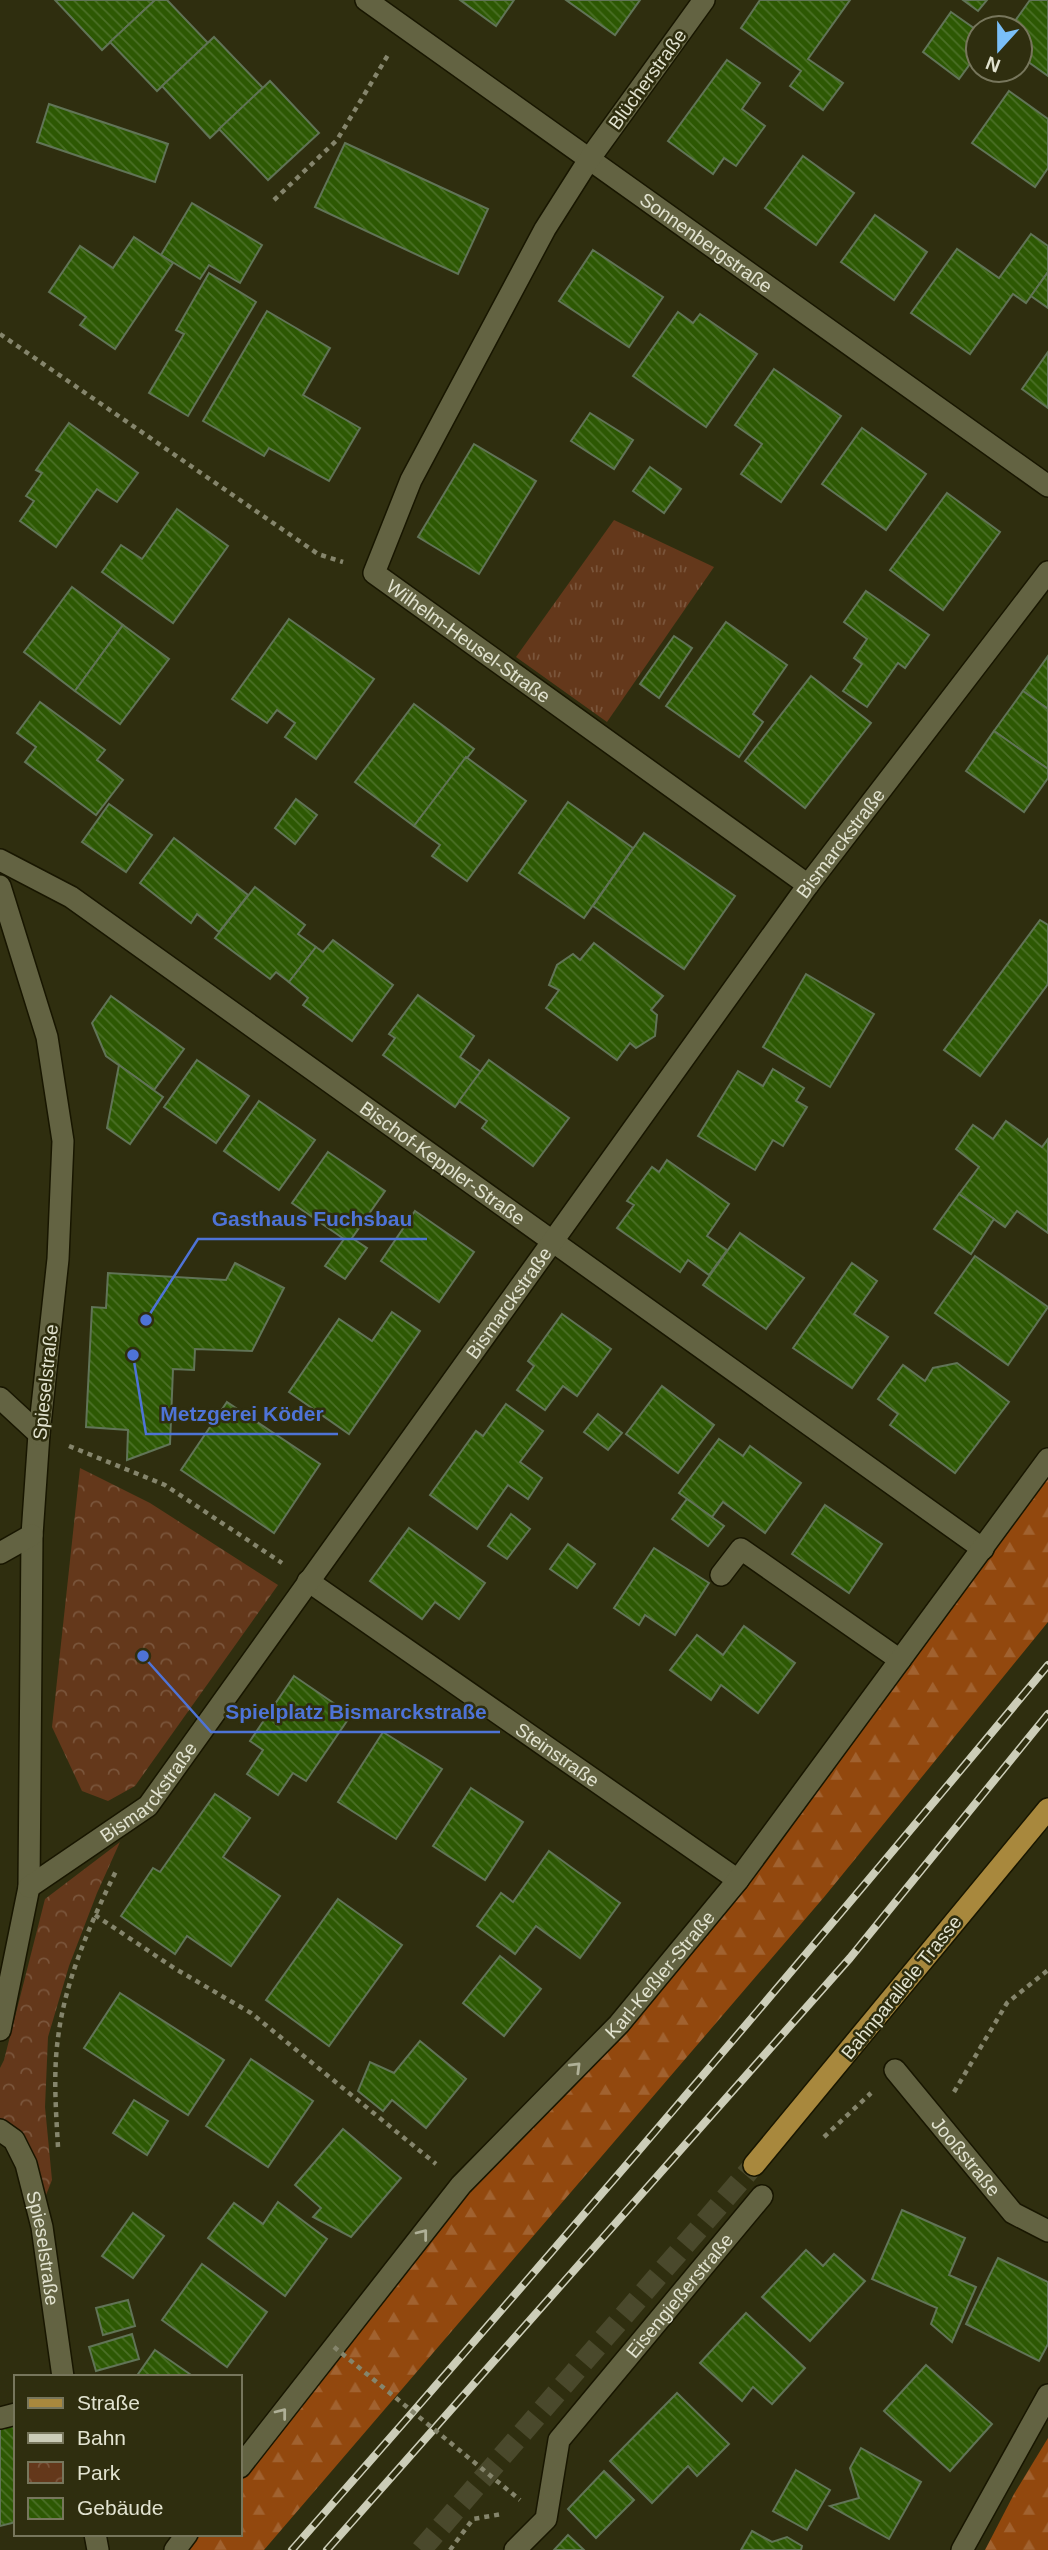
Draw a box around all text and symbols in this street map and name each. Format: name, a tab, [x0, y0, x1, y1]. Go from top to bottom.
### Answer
north arrow	[964, 14, 1034, 84]
street label: Blücherstraße	[604, 25, 691, 133]
text: N	[983, 52, 1003, 77]
street label: Sonnenbergstraße	[636, 189, 776, 297]
street label: Wilhelm-Heusel-Straße	[382, 576, 554, 707]
street label: Bismarckstraße	[792, 784, 889, 902]
street label: Bischof-Keppler-Straße	[356, 1097, 529, 1229]
callout: Gasthaus Fuchsbau	[198, 1197, 427, 1239]
text: Gasthaus Fuchsbau	[212, 1207, 412, 1230]
street label: Bismarckstraße	[462, 1243, 556, 1363]
street label: Spieselstraße	[29, 1323, 62, 1441]
callout: Metzgerei Köder	[146, 1392, 338, 1434]
text: Metzgerei Köder	[160, 1402, 324, 1425]
callout: Spielplatz Bismarckstraße	[211, 1690, 500, 1732]
text: Spielplatz Bismarckstraße	[225, 1700, 487, 1723]
street label: Steinstraße	[511, 1719, 603, 1791]
street label: Bismarckstraße	[96, 1738, 201, 1847]
street label: Karl-Keßler-Straße	[601, 1907, 719, 2043]
street label: Bahnparallele Trasse	[837, 1911, 966, 2063]
one-way arrow	[568, 2062, 581, 2075]
street label: Jooßstraße	[927, 2113, 1005, 2200]
street label: Spieselstraße	[22, 2189, 63, 2307]
one-way arrow	[414, 2229, 427, 2242]
street label: Eisengießerstraße	[622, 2229, 737, 2362]
legend	[14, 2375, 242, 2536]
text: Straße	[77, 2391, 140, 2414]
one-way arrow	[273, 2408, 286, 2420]
text: Bahn	[77, 2426, 126, 2449]
text: Park	[77, 2461, 121, 2484]
text: Gebäude	[77, 2496, 163, 2519]

